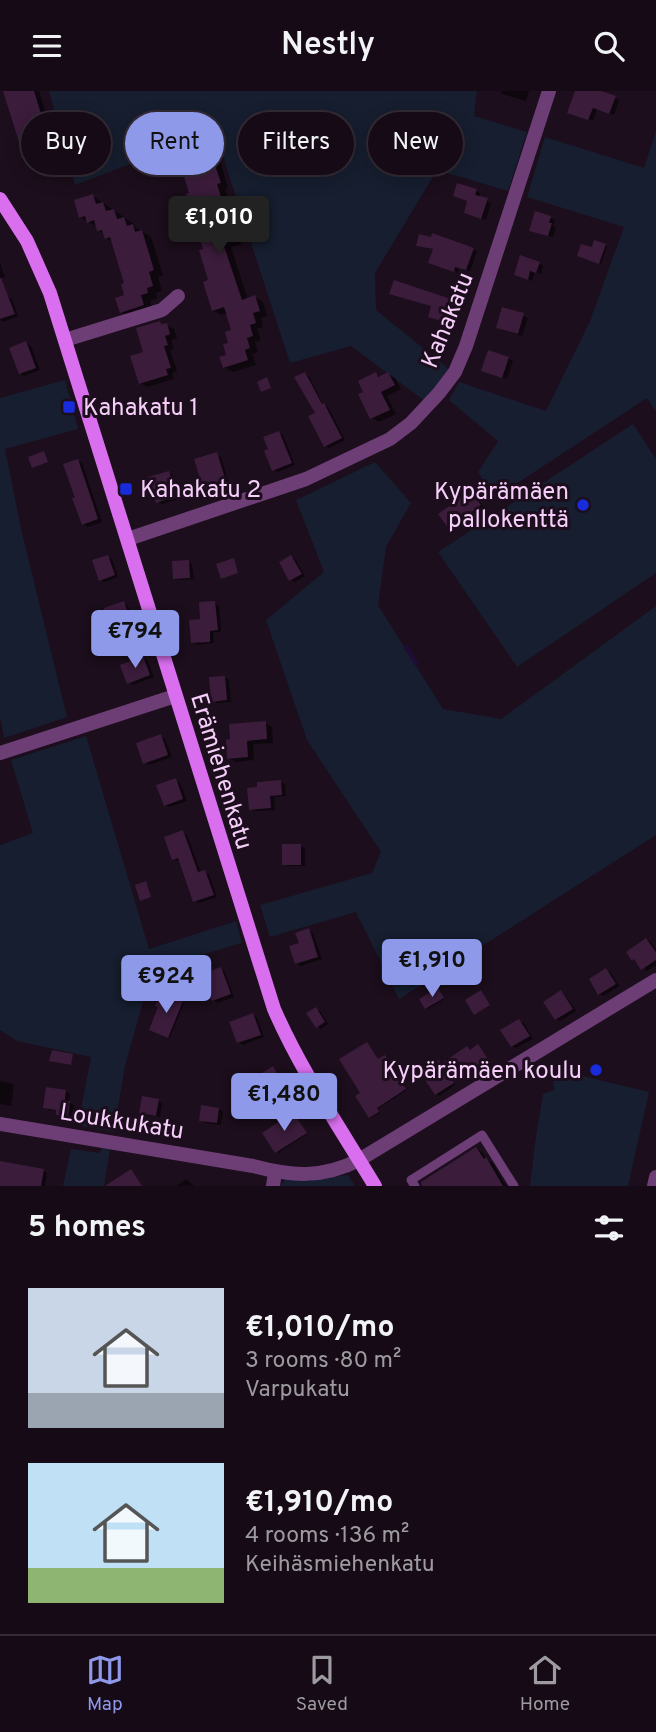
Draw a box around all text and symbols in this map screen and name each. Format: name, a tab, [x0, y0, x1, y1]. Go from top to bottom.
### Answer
text: Nestly	[281, 26, 375, 66]
icon: menu	[28, 27, 66, 65]
icon: search	[590, 27, 628, 65]
chip: Buy	[21, 112, 111, 175]
chip: Rent	[125, 112, 224, 175]
chip: Filters	[238, 112, 354, 175]
chip: New	[368, 112, 463, 175]
pin: €1,010	[162, 197, 276, 256]
text: €1,010	[184, 204, 254, 233]
street label: Kahakatu	[416, 268, 482, 373]
place label: Kahakatu 1	[83, 394, 198, 424]
marker: Kahakatu 1	[61, 399, 77, 415]
place label: Kahakatu 2	[140, 476, 261, 506]
place label: Kypärämäen pallokenttä	[434, 478, 569, 536]
marker: Kahakatu 2	[118, 481, 134, 497]
marker: Kypärämäen pallokenttä	[575, 497, 591, 513]
pin: €794	[94, 611, 176, 670]
text: €794	[107, 618, 163, 647]
street label: Erämiehenkatu	[182, 690, 258, 853]
pin: €1,910	[375, 939, 489, 999]
text: €1,910	[398, 947, 466, 976]
pin: €924	[125, 955, 207, 1015]
text: €924	[137, 963, 195, 992]
place label: Kypärämäen koulu	[383, 1057, 582, 1087]
marker: Kypärämäen koulu	[588, 1062, 604, 1078]
pin: €1,480	[227, 1073, 341, 1133]
text: €1,480	[247, 1081, 321, 1110]
street label: Loukkukatu	[57, 1098, 186, 1148]
icon: filters	[590, 1209, 628, 1247]
text: 5 homes	[28, 1210, 146, 1247]
text: €1,010/mo	[245, 1310, 394, 1347]
icon: home	[84, 1316, 168, 1400]
text: 3 rooms · 80 m²	[245, 1347, 401, 1376]
text: Varpukatu	[245, 1376, 350, 1405]
text: €1,910/mo	[245, 1485, 393, 1522]
icon: home	[84, 1491, 168, 1575]
text: 4 rooms · 136 m²	[245, 1522, 409, 1551]
text: Keihäsmiehenkatu	[245, 1551, 435, 1580]
tab: Map	[86, 1651, 124, 1717]
tab: Saved	[296, 1651, 348, 1717]
tab: Home	[520, 1651, 570, 1717]

